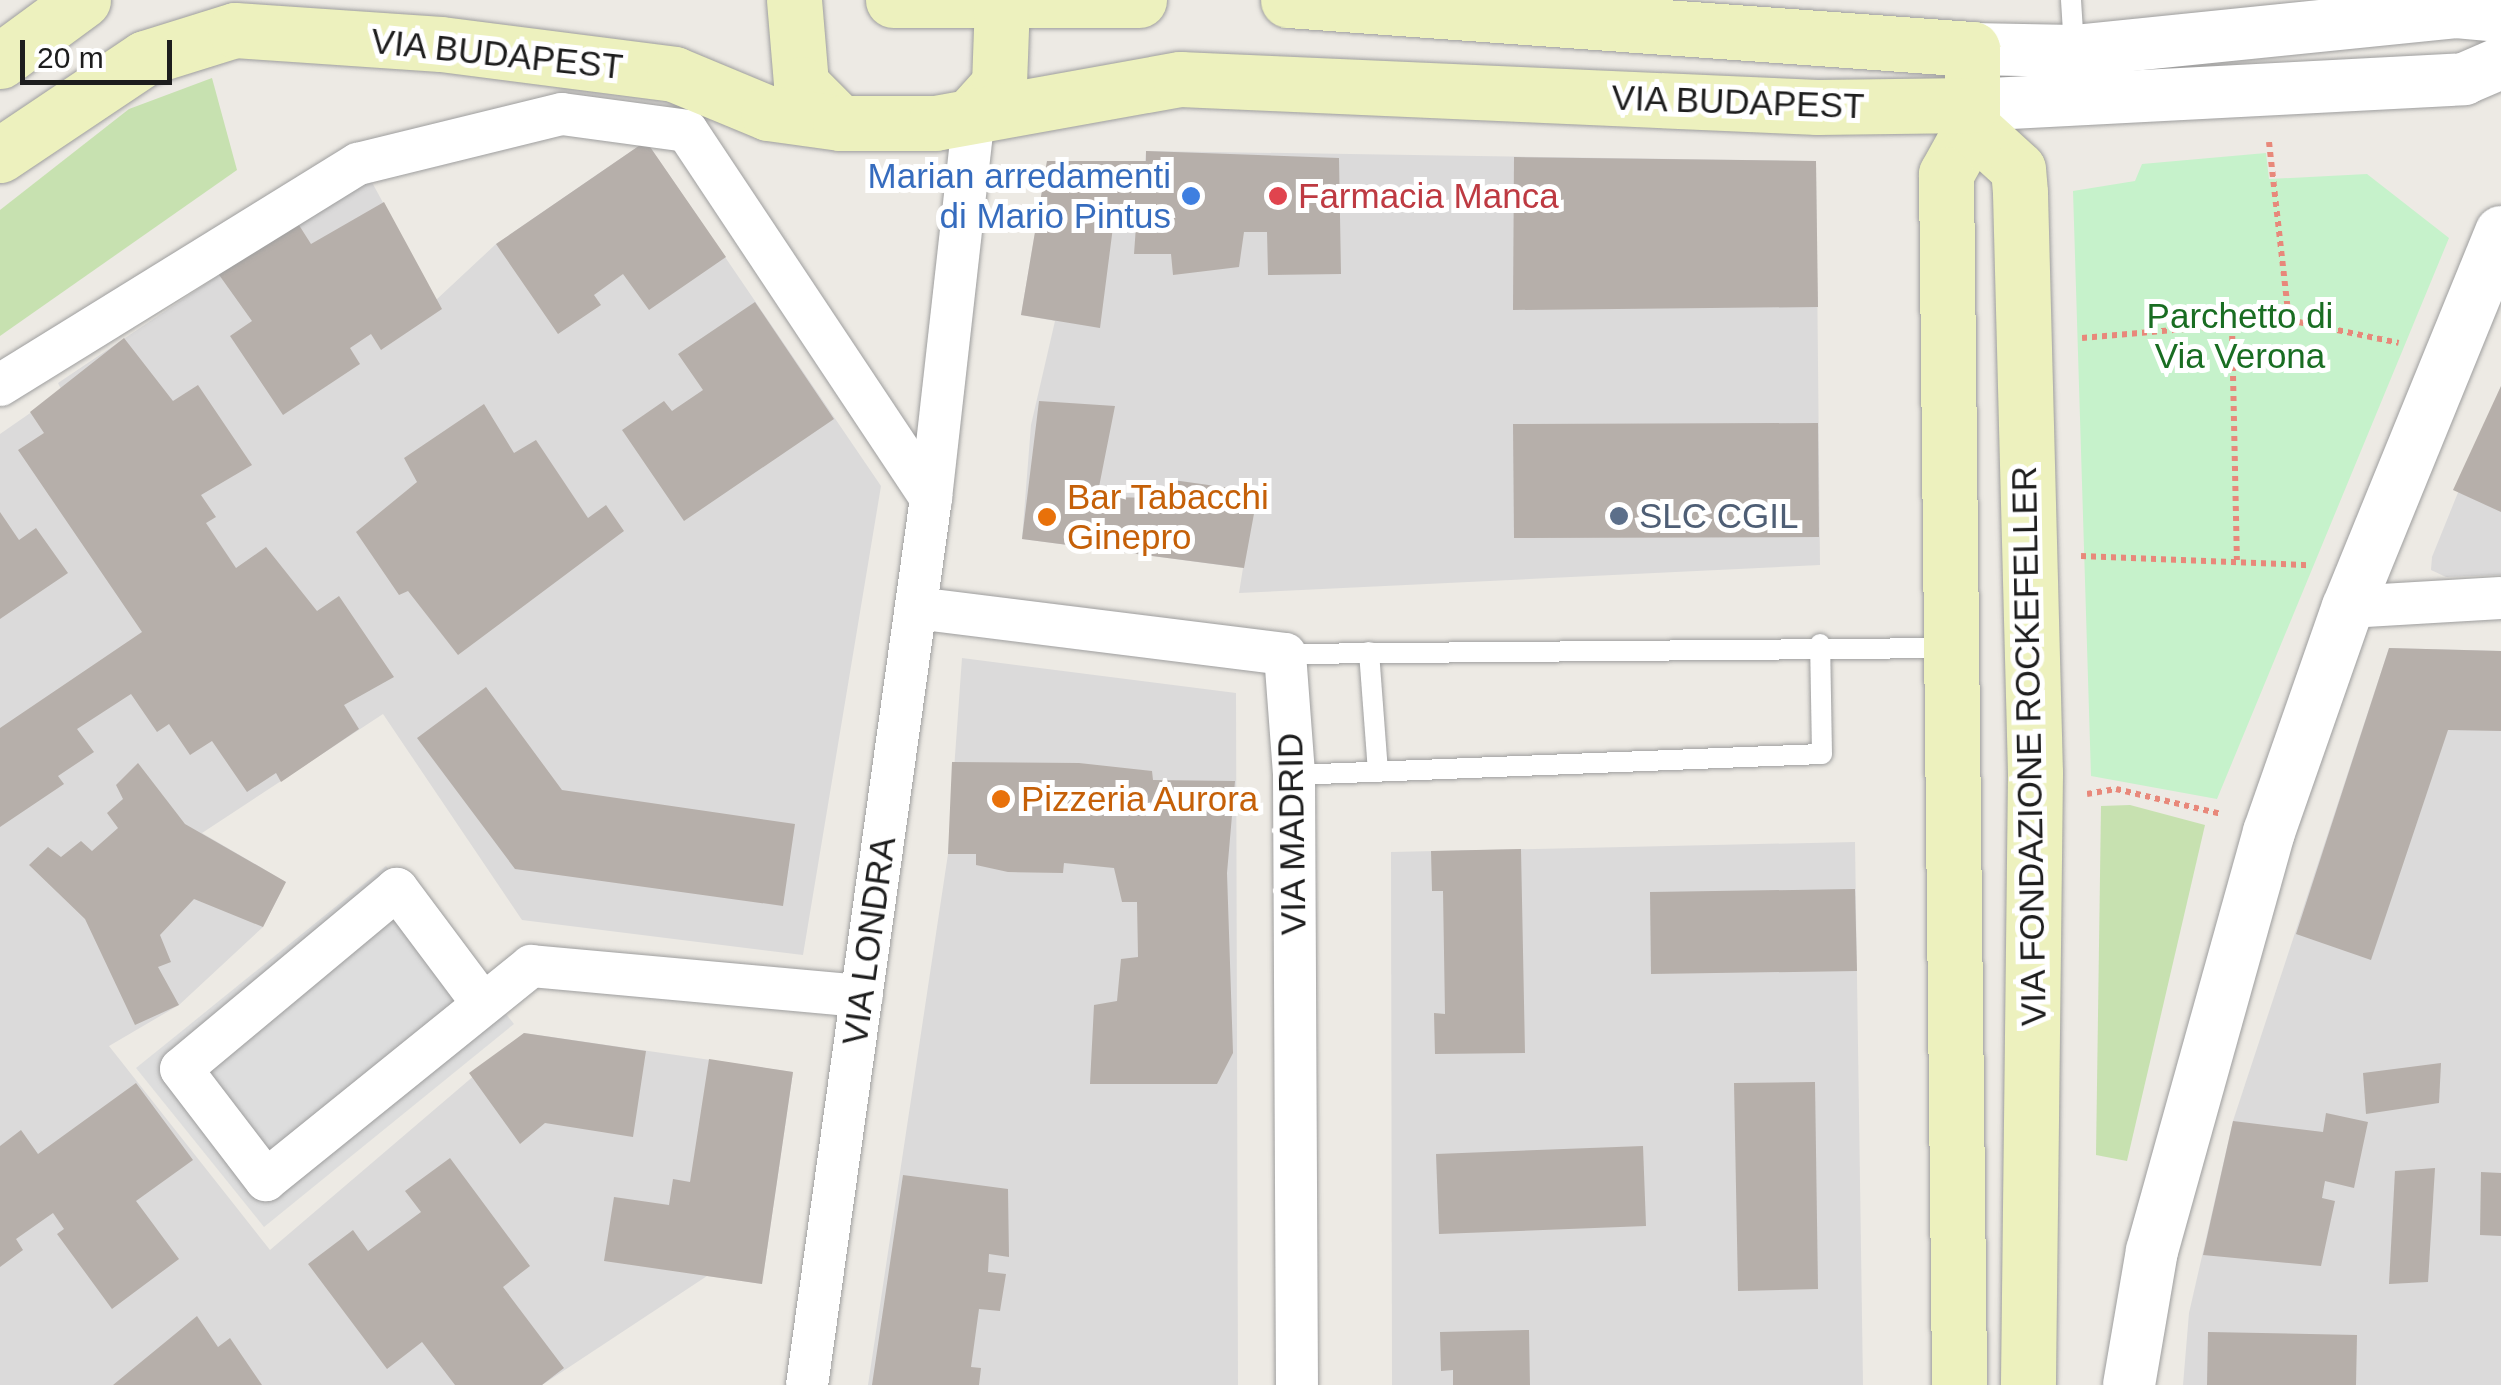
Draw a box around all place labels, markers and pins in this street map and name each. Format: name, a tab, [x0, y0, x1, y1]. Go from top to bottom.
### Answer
place label: Marian arredamenti di Mario Pintus	[868, 155, 1171, 237]
place label: Farmacia Manca	[1298, 175, 1559, 217]
marker: Marian arredamenti di Mario Pintus	[1180, 185, 1202, 207]
marker: Farmacia Manca	[1267, 185, 1289, 207]
place label: Bar Tabacchi Ginepro	[1067, 476, 1269, 558]
place label: SLC CGIL	[1639, 495, 1798, 537]
marker: SLC CGIL	[1608, 505, 1630, 527]
marker: Bar Tabacchi Ginepro	[1036, 506, 1058, 528]
place label: Pizzeria Aurora	[1021, 778, 1260, 820]
marker: Pizzeria Aurora	[990, 788, 1012, 810]

